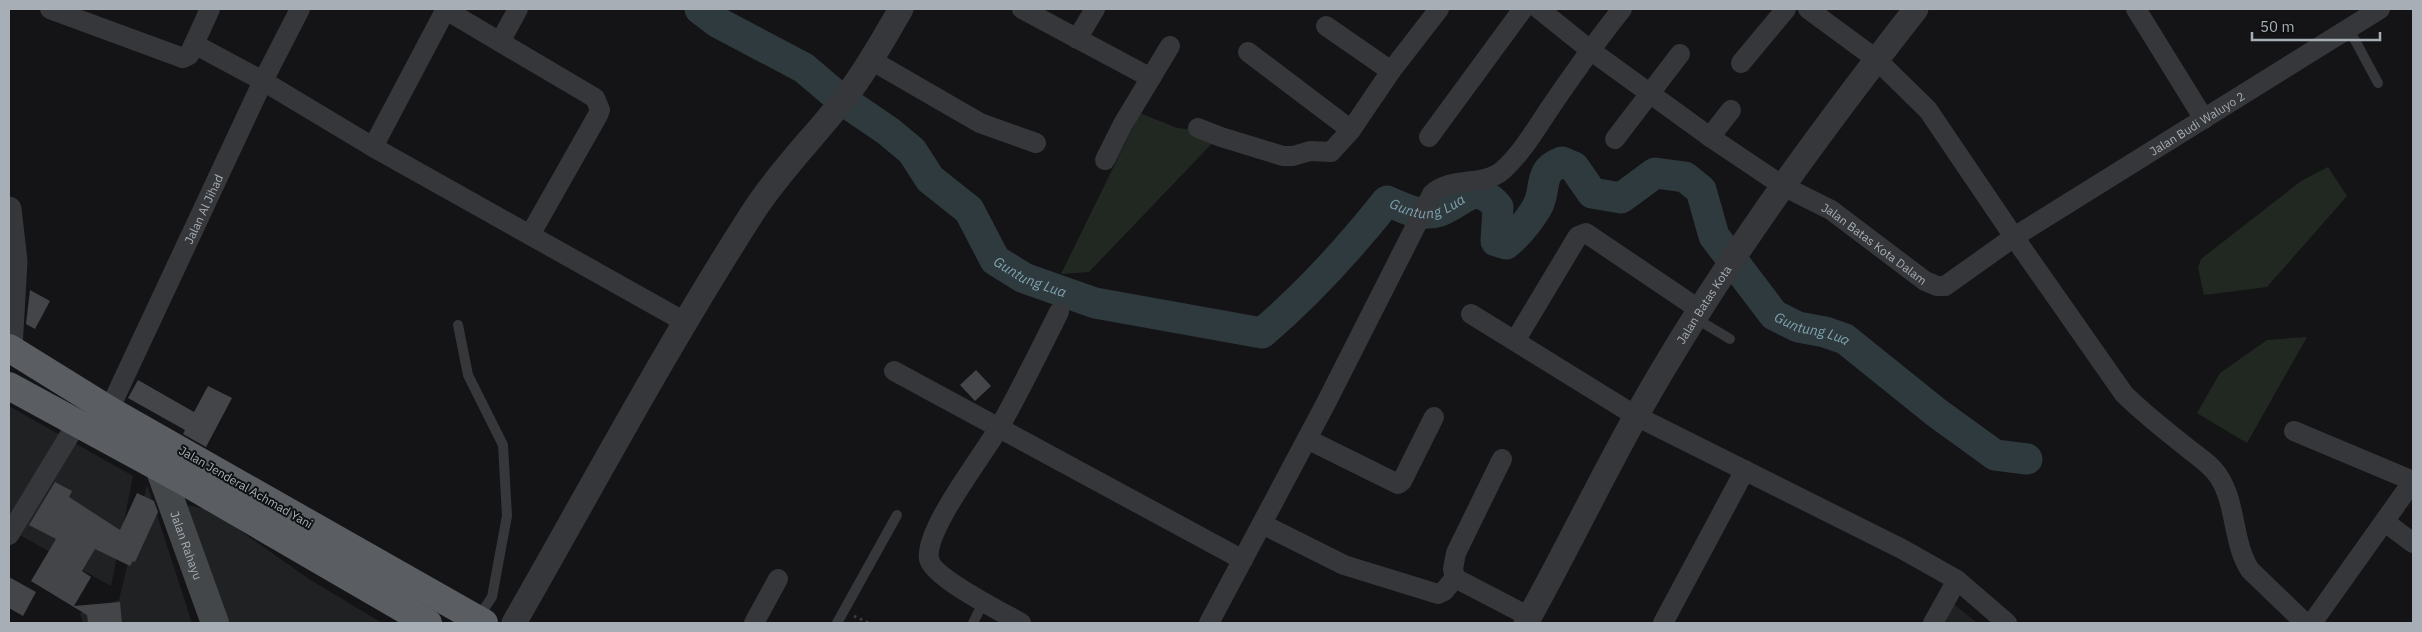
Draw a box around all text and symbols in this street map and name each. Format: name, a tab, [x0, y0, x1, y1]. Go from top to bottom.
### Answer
scale bar	[2252, 10, 2380, 42]
text: 50 m	[2260, 17, 2295, 36]
street label: Jalan Budi Waluyo 2	[2146, 88, 2247, 158]
street label: Jalan Al Jihad	[180, 172, 226, 246]
water label: Guntung Lua	[1387, 190, 1468, 223]
street label: Jalan Batas Kota Dalam	[1820, 199, 1930, 287]
water label: Guntung Lua	[990, 252, 1069, 301]
street label: Jalan Batas Kota	[1673, 262, 1734, 346]
water label: Guntung Lua	[1772, 308, 1854, 349]
street label: Jalan Jenderal Achmad Yani	[177, 443, 315, 531]
street label: Jalan Rahayu	[168, 509, 206, 581]

